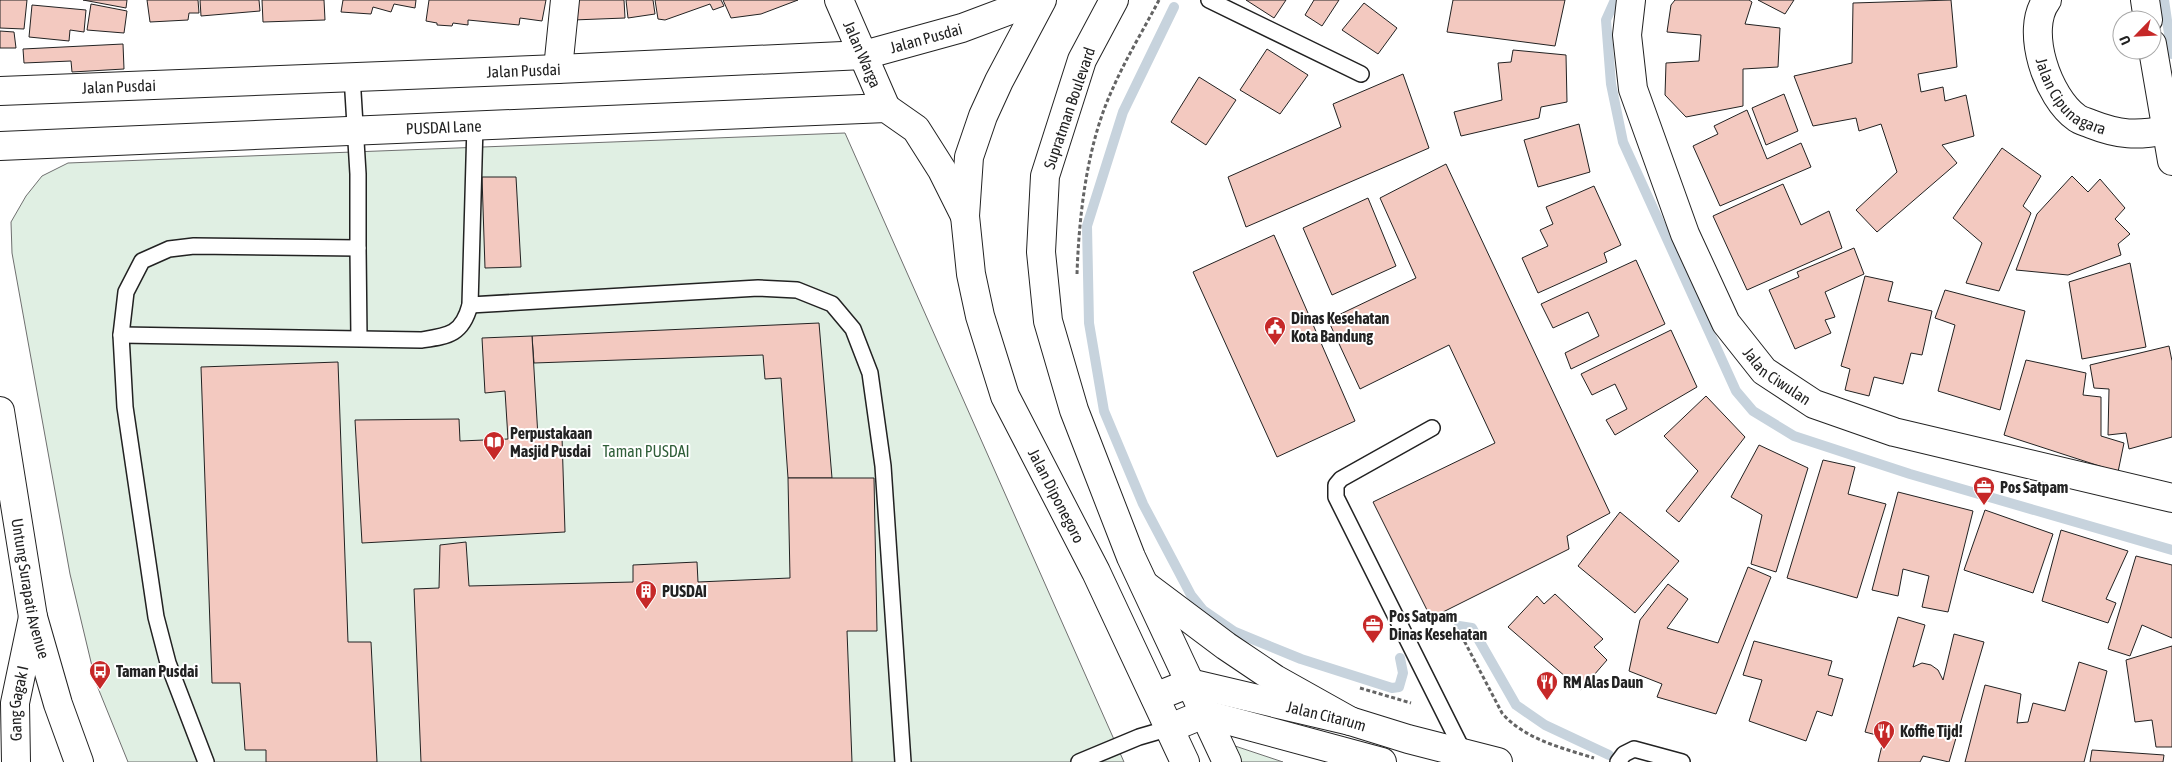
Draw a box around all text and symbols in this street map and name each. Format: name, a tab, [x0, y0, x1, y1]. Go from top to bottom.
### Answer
north arrow	[2112, 10, 2162, 60]
street label: Jalan Warga	[840, 18, 885, 90]
street label: Jalan Pusdai	[888, 19, 964, 56]
text: U	[2116, 33, 2134, 47]
street label: Supratman Boulevard	[1040, 45, 1099, 172]
street label: Jalan Cipunagara	[2033, 56, 2108, 138]
street label: Jalan Pusdai	[486, 60, 561, 81]
street label: Jalan Pusdai	[81, 76, 156, 97]
street label: PUSDAI Lane	[405, 116, 482, 138]
place label: Dinas Kesehatan Kota Bandung	[1291, 309, 1390, 345]
public building icon: Dinas Kesehatan Kota Bandung	[1263, 315, 1287, 346]
street label: Jalan Ciwulan	[1740, 344, 1814, 408]
place label: Perpustakaan Masjid Pusdai	[510, 424, 593, 460]
library icon: Perpustakaan Masjid Pusdai	[482, 430, 506, 461]
park label: Taman PUSDAI	[602, 442, 690, 460]
street label: Jalan Diponegoro	[1025, 446, 1088, 546]
office icon: Pos Satpam	[1972, 475, 1996, 506]
place label: Pos Satpam	[2000, 478, 2068, 496]
street label: Untung Surapati Avenue	[8, 517, 53, 661]
building icon: PUSDAI	[634, 579, 658, 610]
place label: PUSDAI	[662, 582, 707, 600]
place label: Pos Satpam Dinas Kesehatan	[1389, 607, 1488, 643]
office icon: Pos Satpam Dinas Kesehatan	[1361, 613, 1385, 644]
bus stop icon: Taman Pusdai	[88, 659, 112, 690]
place label: Taman Pusdai	[116, 662, 198, 680]
street label: Gang Gagak I	[6, 664, 32, 741]
restaurant icon: RM Alas Daun	[1535, 670, 1559, 701]
place label: RM Alas Daun	[1563, 673, 1643, 691]
street label: Jalan Citarum	[1285, 697, 1368, 734]
restaurant icon: Koffie Tijd!	[1872, 719, 1896, 750]
place label: Koffie Tijd!	[1900, 722, 1963, 740]

